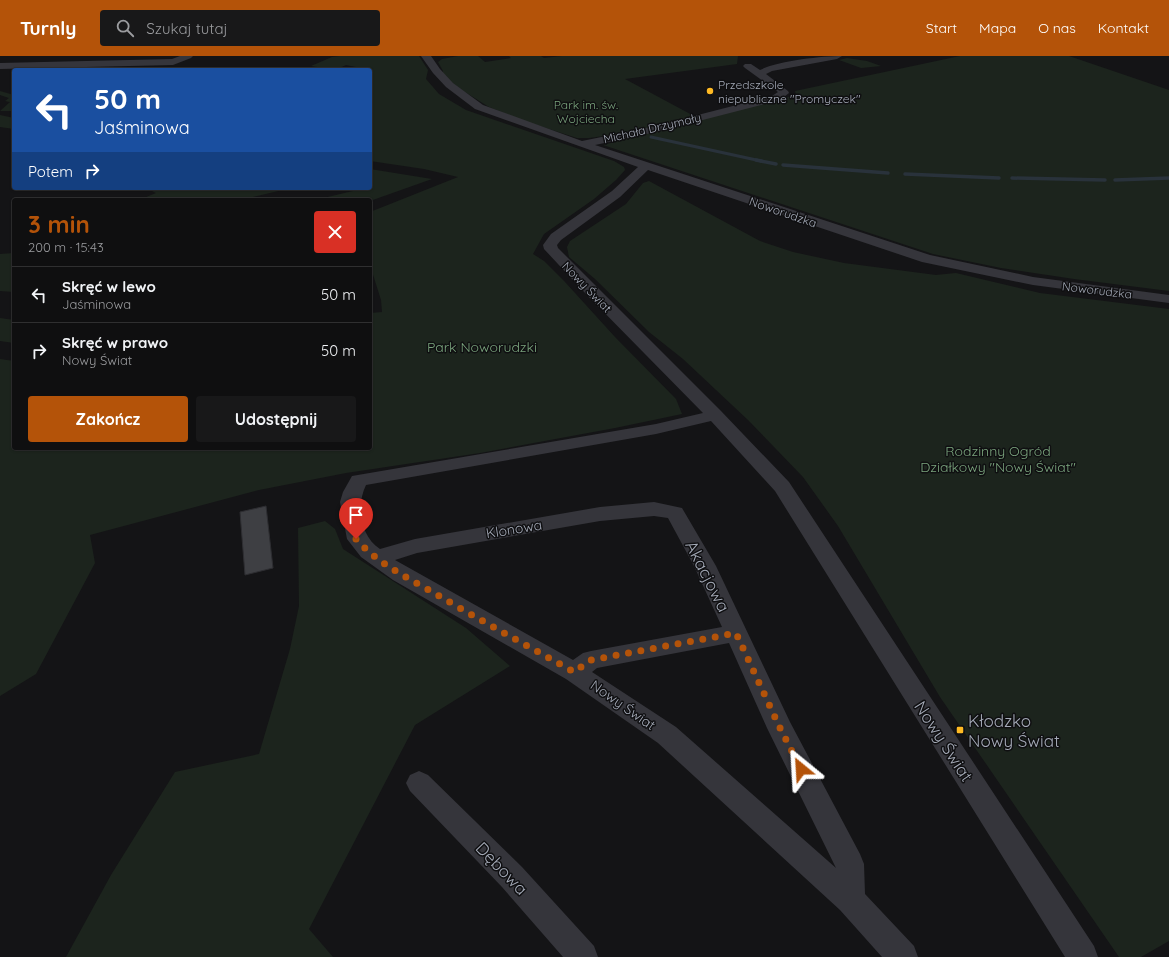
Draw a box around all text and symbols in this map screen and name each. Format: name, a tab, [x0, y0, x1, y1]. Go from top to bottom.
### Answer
search box	[100, 10, 380, 46]
text: Turnly	[20, 16, 76, 40]
icon: search	[114, 17, 136, 39]
text: Szukaj tutaj	[146, 19, 228, 38]
text: Start	[926, 19, 957, 37]
text: Mapa	[979, 19, 1016, 37]
text: O nas	[1038, 19, 1076, 37]
text: Kontakt	[1098, 19, 1149, 37]
place label: Przedszkole niepubliczne "Promyczek"	[718, 77, 861, 106]
text: 50 m	[94, 81, 161, 116]
icon: left	[28, 84, 80, 136]
marker: Przedszkole niepubliczne "Promyczek"	[705, 86, 715, 96]
park label: Park im. św. Wojciecha	[554, 97, 618, 126]
street label: Michała Drzymały	[602, 109, 702, 147]
text: Jaśminowa	[94, 116, 190, 139]
icon: right	[81, 160, 103, 182]
text: Potem	[28, 162, 73, 181]
street label: Noworudzka	[747, 193, 819, 231]
text: 3 min	[28, 209, 90, 239]
button: close	[314, 211, 356, 253]
text: 200 m · 15:43	[28, 239, 104, 255]
street label: Nowy Świat	[559, 258, 615, 316]
text: Skręć w lewo	[62, 277, 156, 296]
street label: Noworudzka	[1061, 278, 1133, 302]
icon: left	[28, 284, 50, 306]
text: 50 m	[321, 285, 356, 304]
text: Jaśminowa	[62, 296, 131, 312]
text: Skręć w prawo	[62, 333, 168, 352]
park label: Park Noworudzki	[427, 338, 537, 356]
icon: right	[28, 340, 50, 362]
text: 50 m	[321, 341, 356, 360]
text: Nowy Świat	[62, 352, 132, 368]
button: Zakończ	[28, 396, 188, 442]
button: Udostępnij	[196, 396, 356, 442]
park label: Rodzinny Ogród Działkowy "Nowy Świat"	[920, 442, 1076, 476]
pin	[339, 498, 373, 539]
icon: arrive	[345, 504, 367, 526]
street label: Klonowa	[485, 516, 543, 542]
street label: Akacjowa	[681, 537, 735, 615]
street label: Nowy Świat	[587, 676, 659, 734]
street label: Nowy Świat	[910, 697, 978, 785]
place label: Kłodzko Nowy Świat	[968, 710, 1060, 751]
marker: Kłodzko Nowy Świat	[955, 725, 965, 735]
position arrow	[780, 748, 822, 790]
street label: Dębowa	[472, 837, 532, 899]

